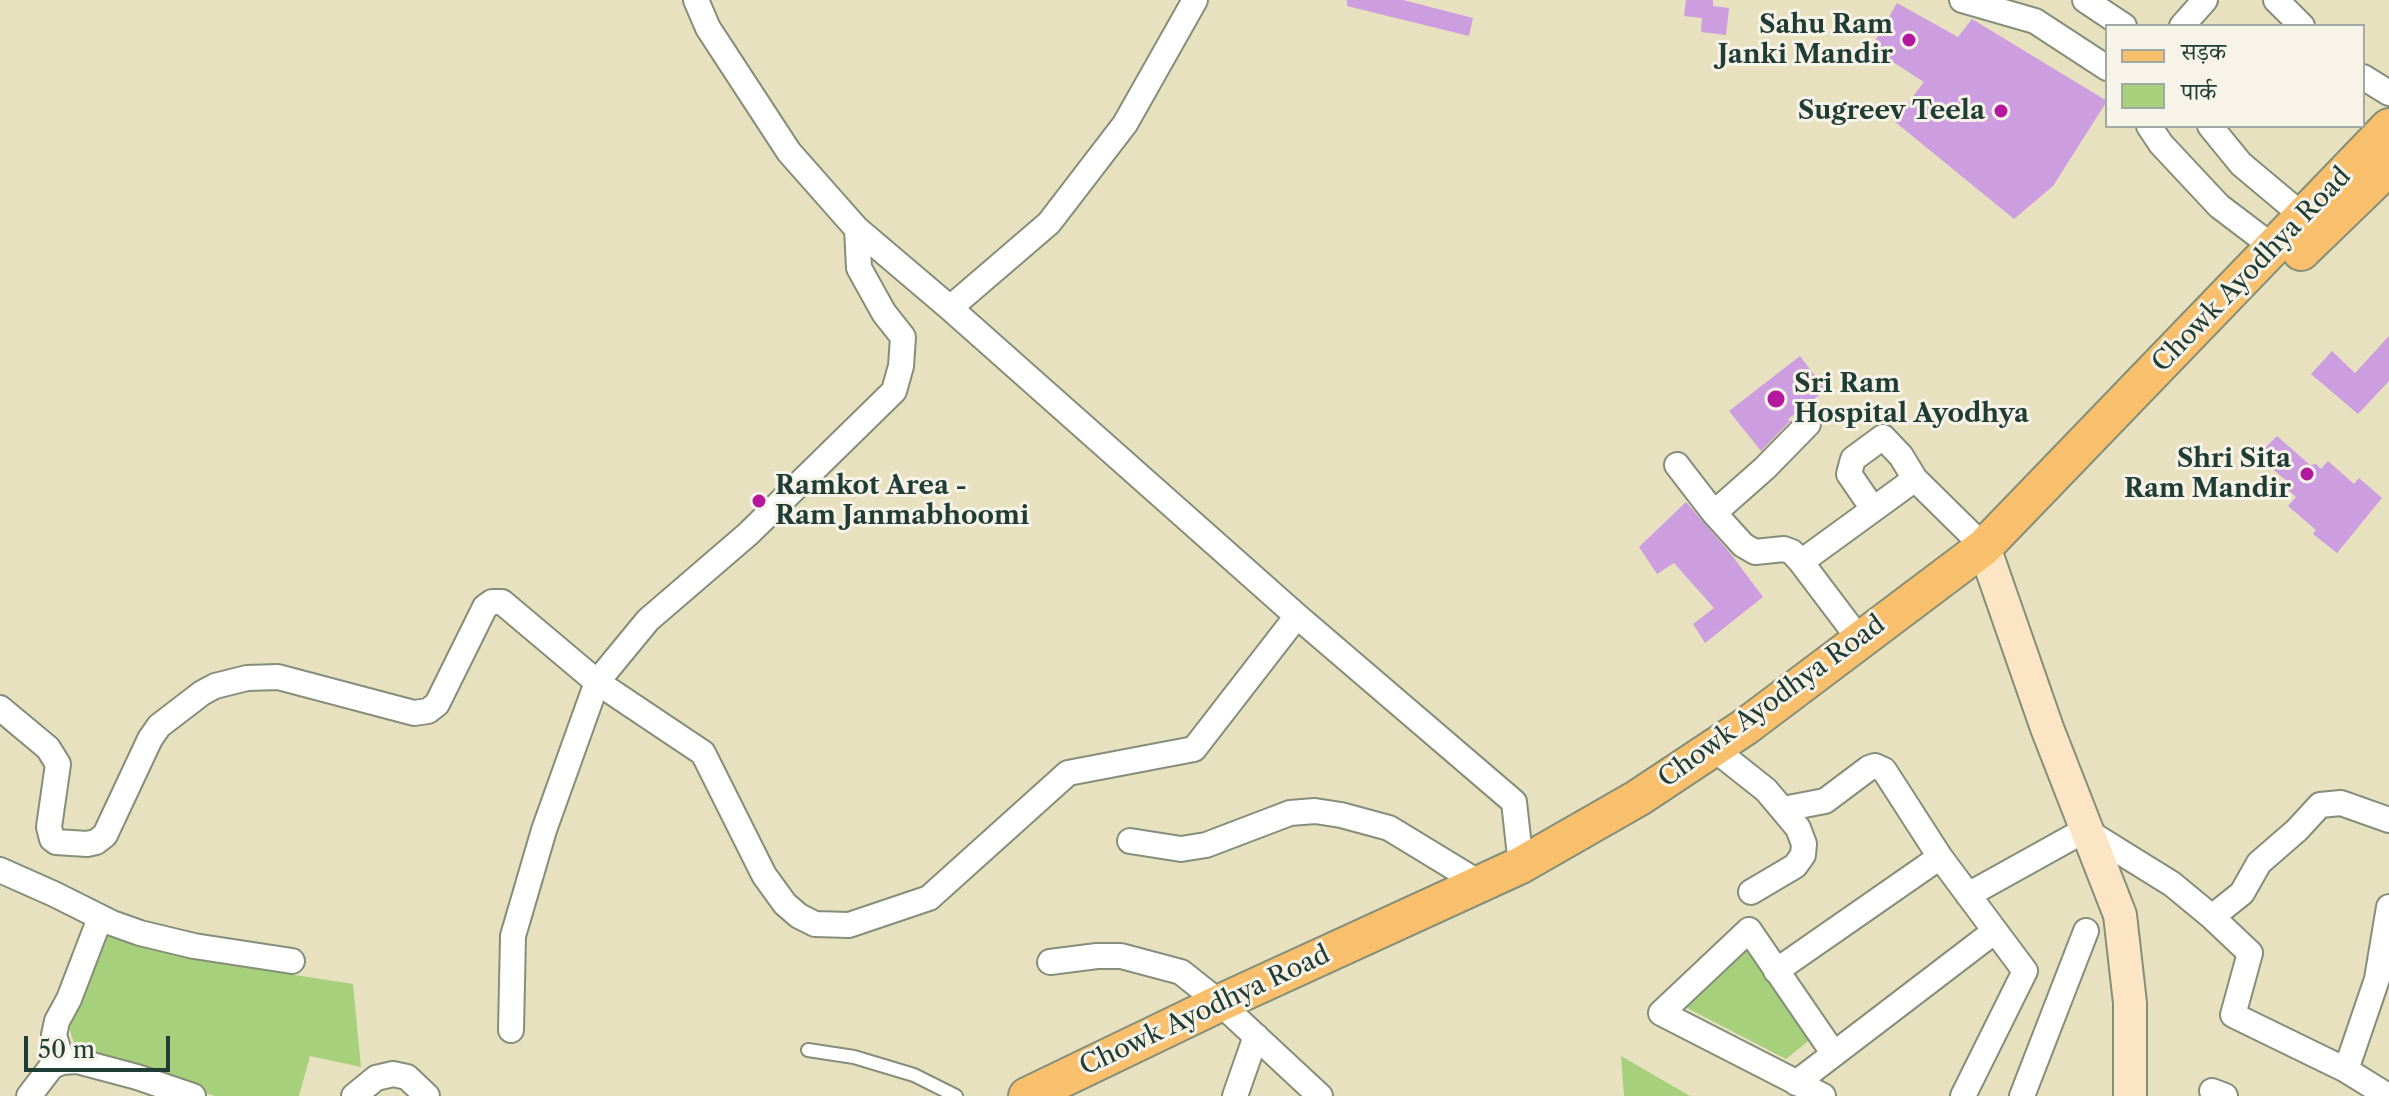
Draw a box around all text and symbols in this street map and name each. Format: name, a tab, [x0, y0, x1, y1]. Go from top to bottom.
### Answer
place label: Sahu Ram Janki Mandir	[1718, 9, 1893, 70]
legend	[2105, 24, 2365, 128]
marker: Sahu Ram Janki Mandir	[1900, 31, 1918, 49]
text: सड़क	[2181, 37, 2226, 66]
text: पार्क	[2181, 77, 2216, 106]
place label: Sugreev Teela	[1798, 95, 1985, 127]
marker: Sugreev Teela	[1992, 102, 2010, 120]
street label: Chowk Ayodhya Road	[2146, 161, 2358, 379]
place label: Sri Ram Hospital Ayodhya	[1794, 368, 2029, 430]
marker: Sri Ram Hospital Ayodhya	[1765, 388, 1787, 410]
place label: Shri Sita Ram Mandir	[2124, 443, 2291, 504]
marker: Shri Sita Ram Mandir	[2298, 465, 2316, 483]
place label: Ramkot Area - Ram Janmabhoomi	[775, 470, 1029, 532]
marker: Ramkot Area - Ram Janmabhoomi	[750, 492, 768, 510]
street label: Chowk Ayodhya Road	[1653, 609, 1891, 795]
street label: Chowk Ayodhya Road	[1075, 939, 1335, 1083]
scale bar	[28, 1020, 174, 1070]
text: 50 m	[38, 1035, 95, 1064]

